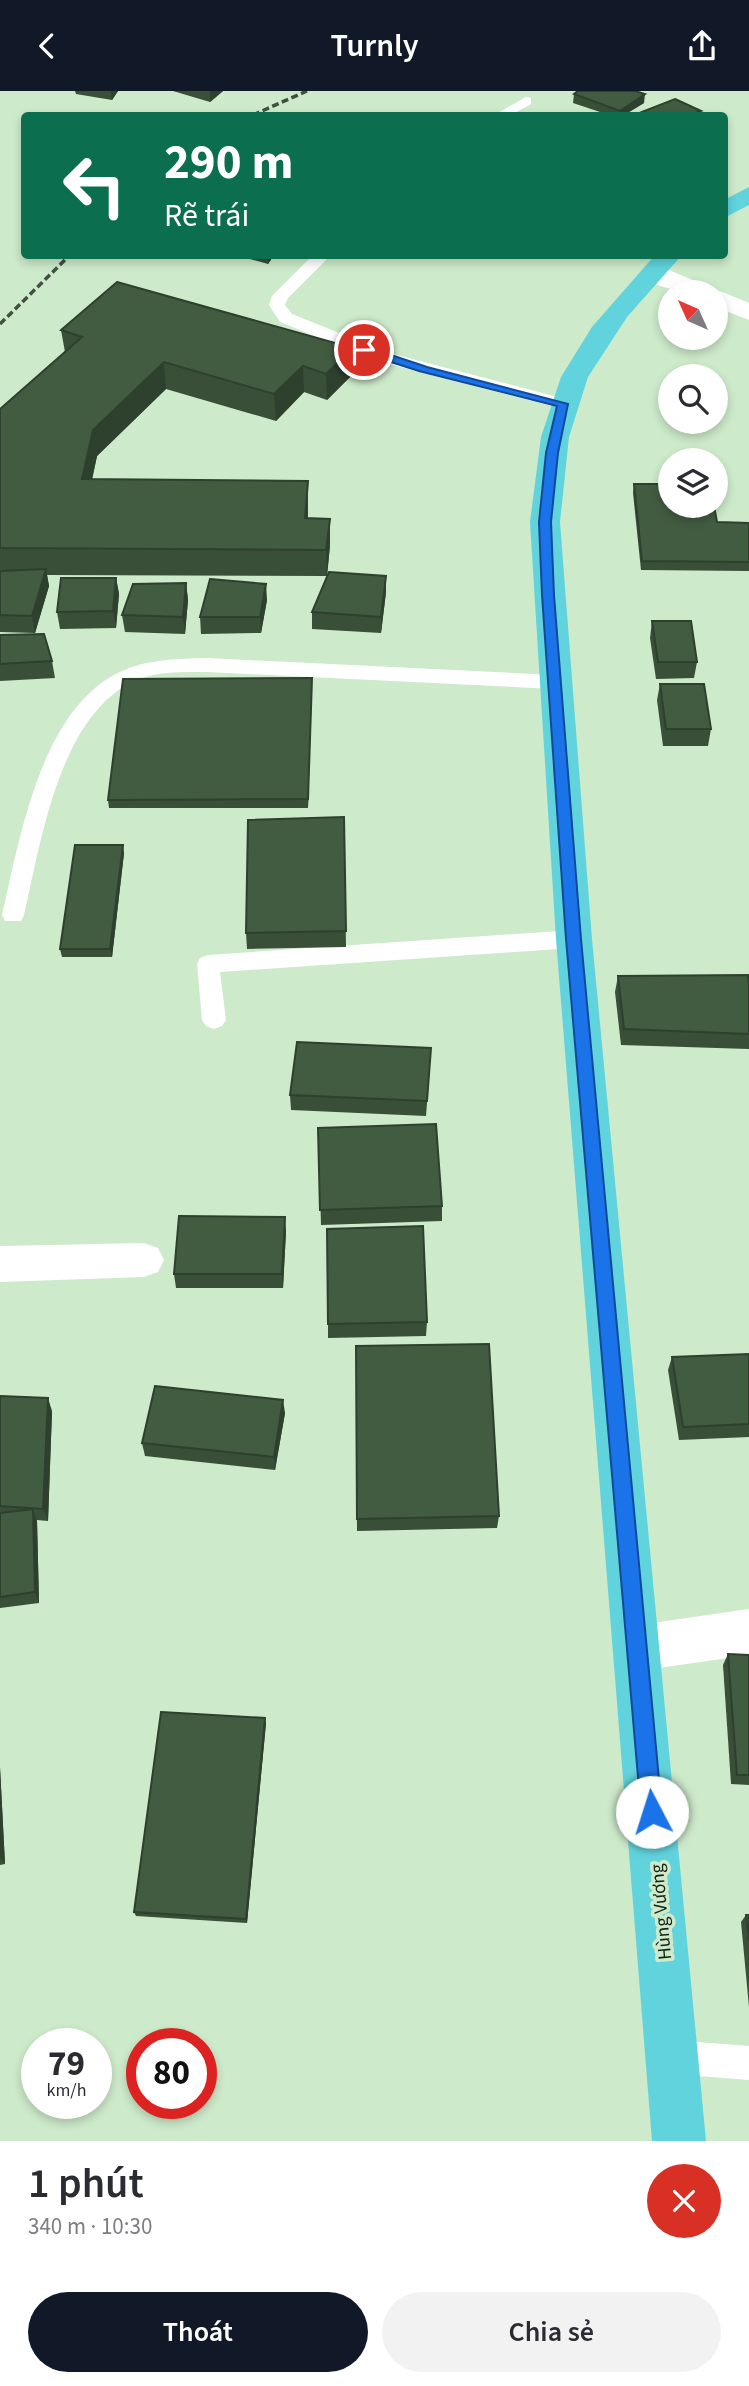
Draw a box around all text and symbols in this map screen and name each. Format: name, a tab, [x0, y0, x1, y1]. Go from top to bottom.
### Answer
text: Turnly	[330, 23, 419, 69]
icon: back	[28, 27, 66, 65]
icon: share	[683, 27, 721, 65]
text: 290 m	[164, 128, 293, 198]
icon: left	[49, 140, 140, 231]
text: Rẽ trái	[164, 193, 249, 239]
north arrow	[658, 280, 728, 350]
map controls	[658, 280, 728, 518]
pin	[334, 320, 394, 380]
icon: arrive	[345, 331, 383, 369]
button: search	[658, 364, 728, 434]
button: layers	[658, 448, 728, 518]
position arrow	[615, 1775, 689, 1849]
street label: Hùng Vương	[644, 1862, 679, 1961]
speed limit sign: 80	[126, 2028, 217, 2119]
text: 79	[48, 2039, 85, 2089]
text: km/h	[47, 2078, 86, 2103]
text: 1 phút	[28, 2154, 144, 2214]
button: close	[647, 2164, 721, 2238]
text: 340 m · 10:30	[28, 2210, 152, 2243]
button: Thoát	[28, 2292, 368, 2372]
button: Chia sẻ	[382, 2292, 721, 2372]

